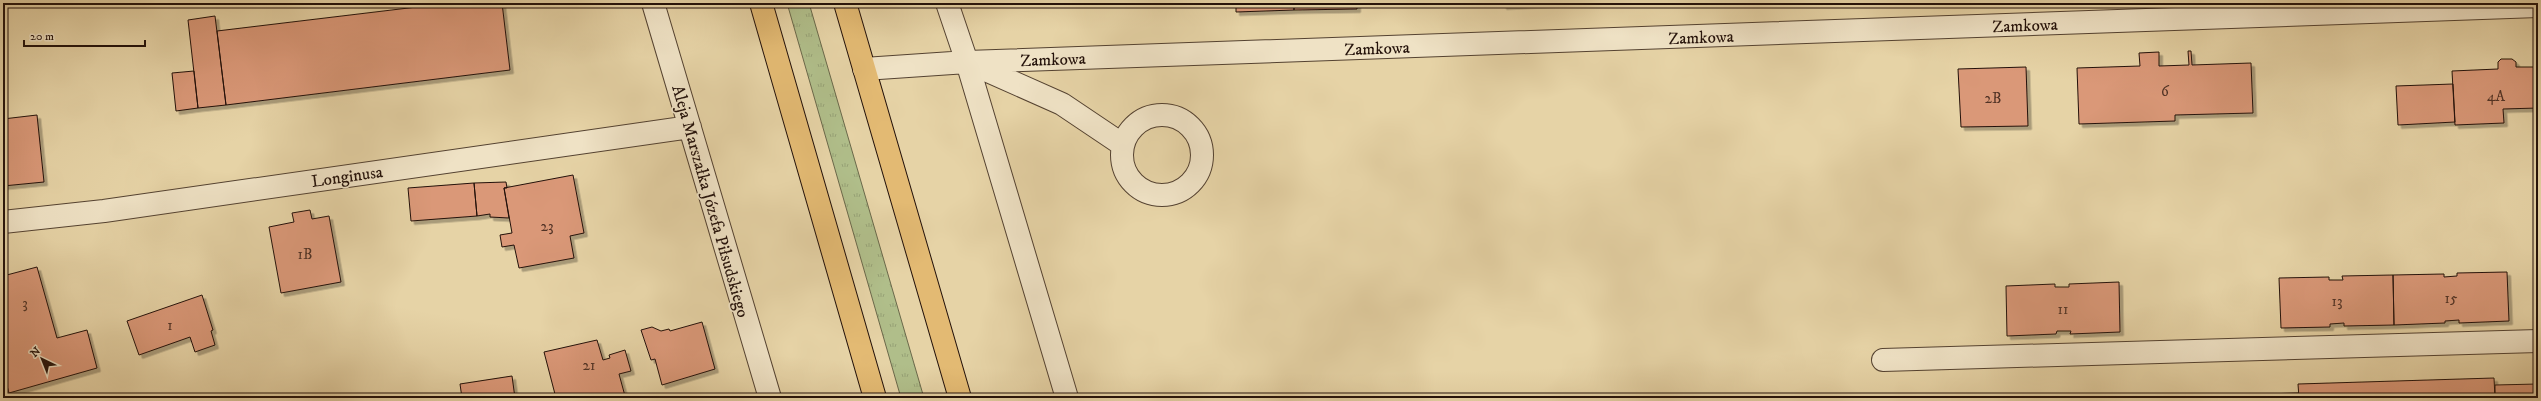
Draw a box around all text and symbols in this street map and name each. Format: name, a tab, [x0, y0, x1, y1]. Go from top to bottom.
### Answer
street label: Zamkowa	[1992, 14, 2059, 38]
scale bar	[24, 22, 145, 48]
street label: Zamkowa	[1668, 26, 1735, 50]
text: 20 m	[30, 29, 54, 44]
street label: Zamkowa	[1344, 37, 1411, 61]
street label: Zamkowa	[1020, 48, 1087, 72]
street label: Aleja Marszałka Józefa Piłsudskiego	[666, 82, 754, 320]
house number: 6	[2161, 82, 2170, 101]
house number: 4A	[2487, 87, 2506, 106]
house number: 2B	[1985, 89, 2001, 108]
street label: Longinusa	[310, 161, 385, 193]
house number: 23	[541, 217, 553, 236]
house number: 1B	[298, 245, 313, 264]
house number: 15	[2445, 289, 2458, 308]
house number: 13	[2331, 292, 2343, 311]
house number: 3	[22, 294, 28, 313]
house number: 11	[2057, 300, 2069, 319]
house number: 1	[167, 316, 173, 335]
north arrow	[22, 339, 62, 379]
text: N	[28, 344, 44, 361]
house number: 21	[583, 356, 595, 375]

